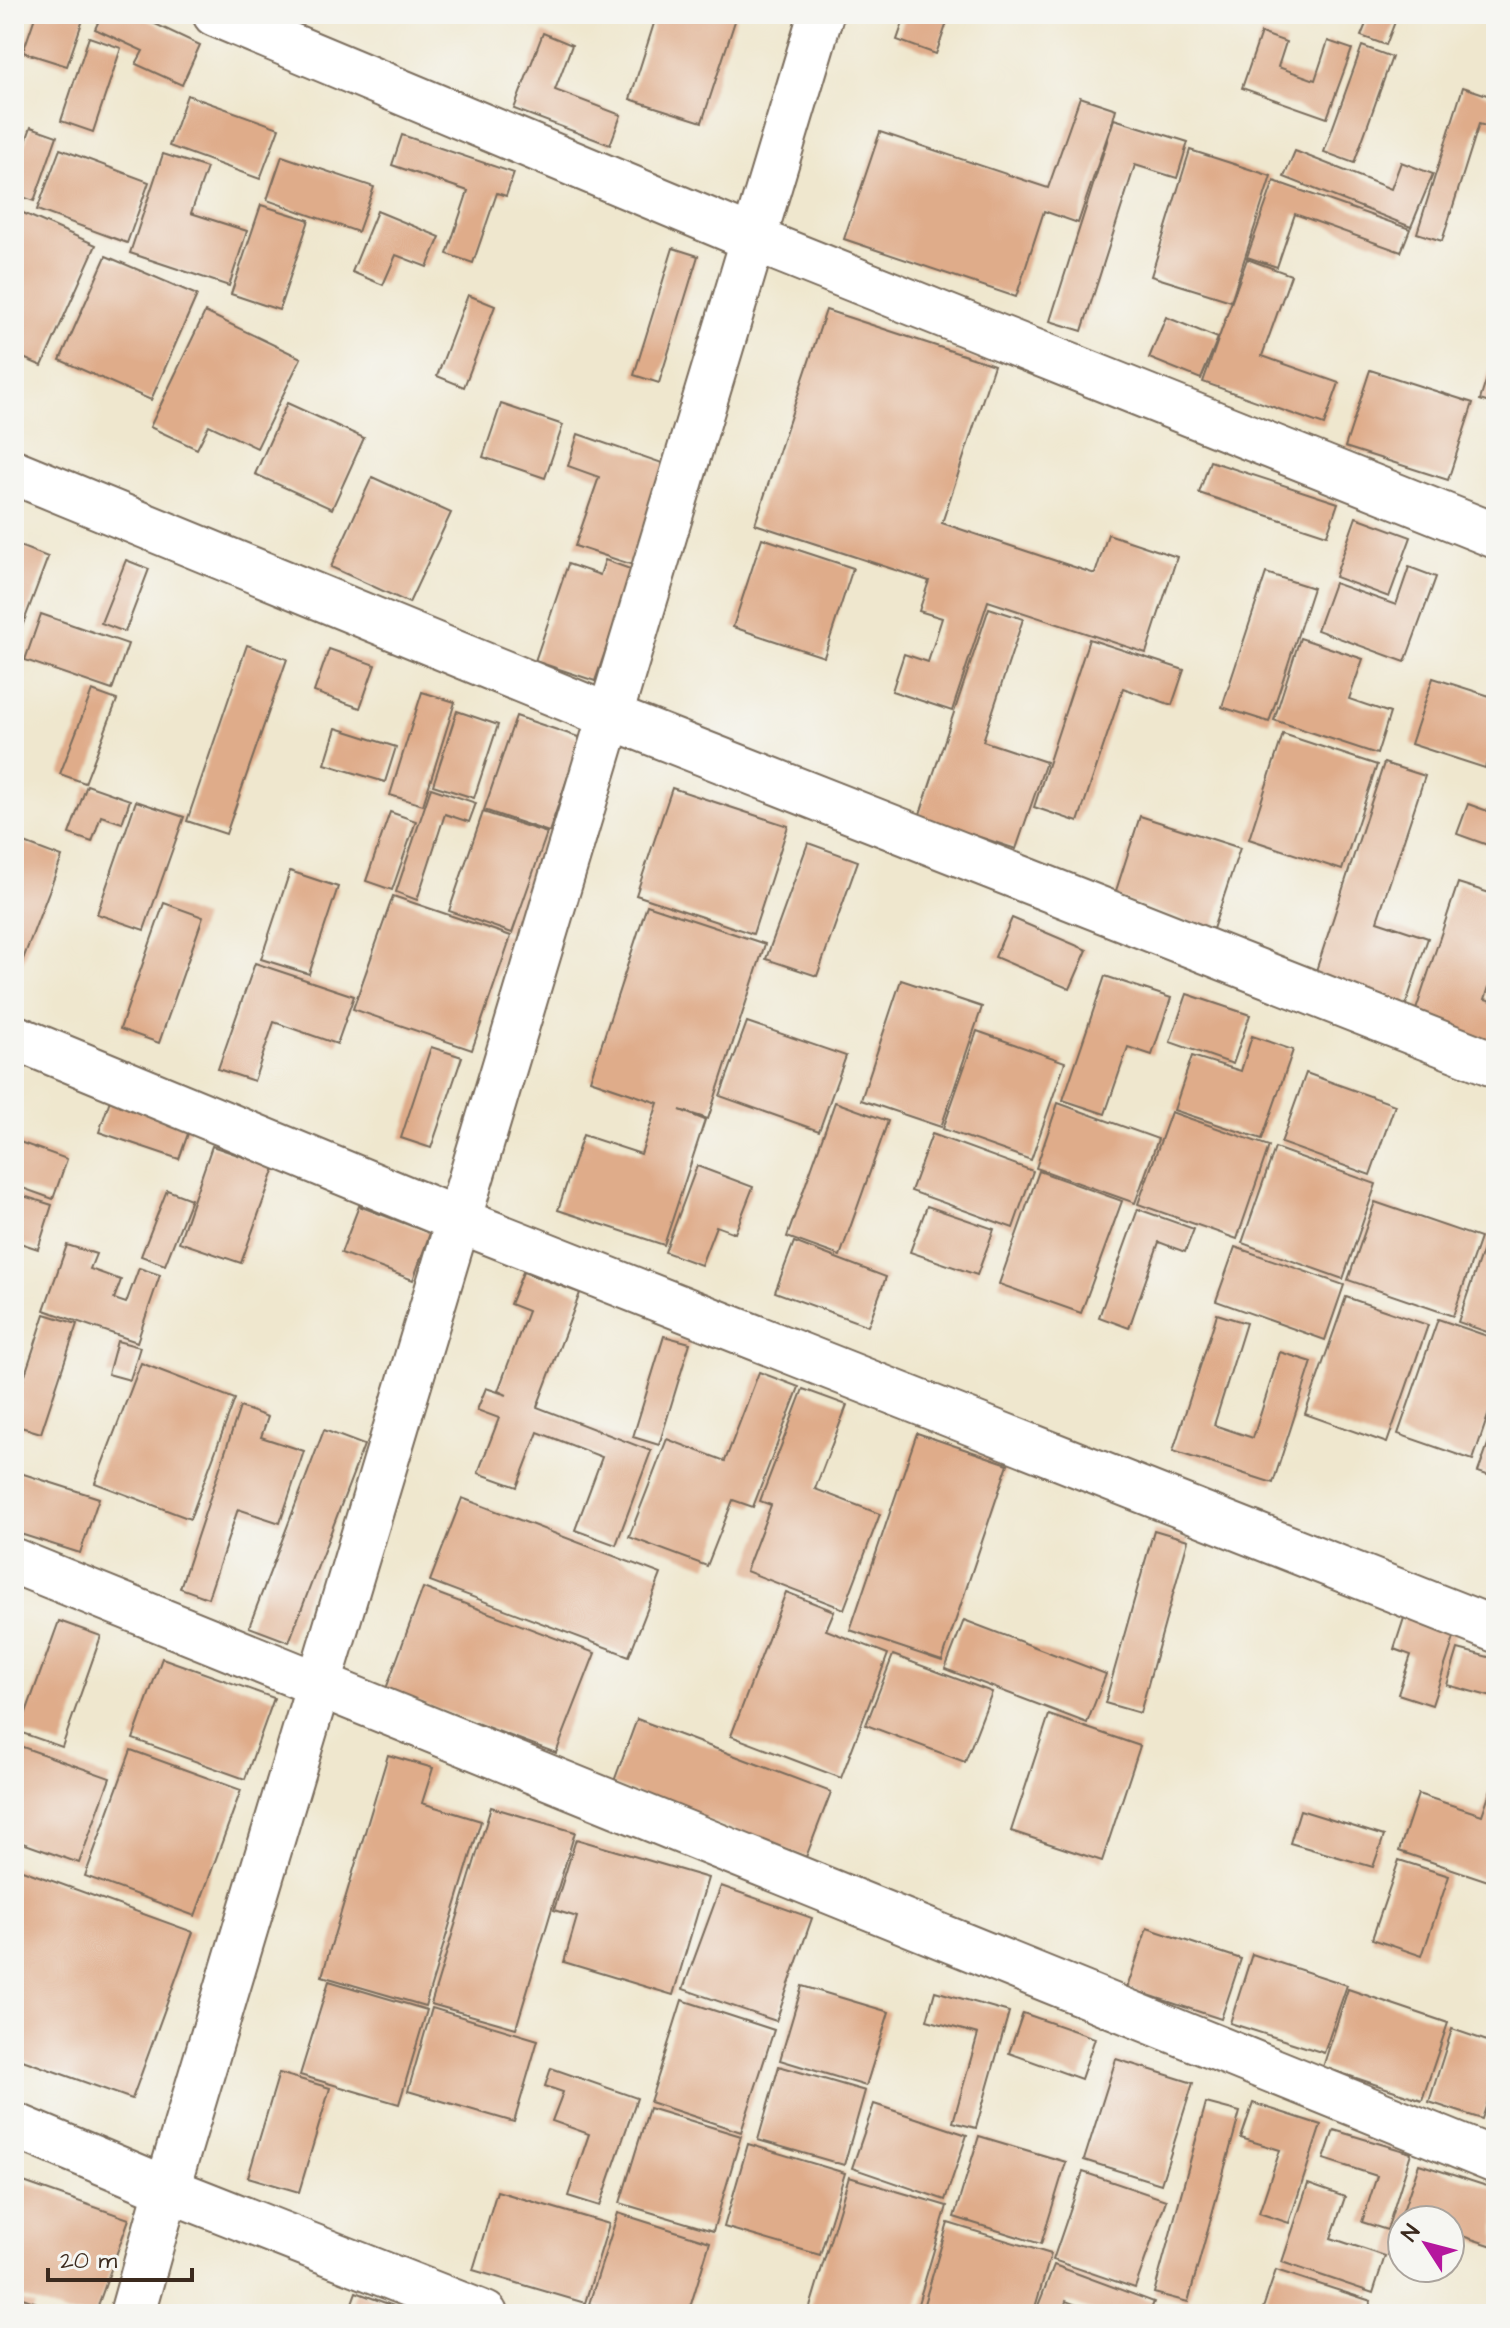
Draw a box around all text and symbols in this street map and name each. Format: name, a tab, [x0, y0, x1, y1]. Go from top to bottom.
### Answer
north arrow	[1386, 2204, 1466, 2284]
text: N	[1394, 2218, 1428, 2248]
scale bar	[48, 2232, 192, 2282]
text: 20 m	[60, 2244, 117, 2278]

